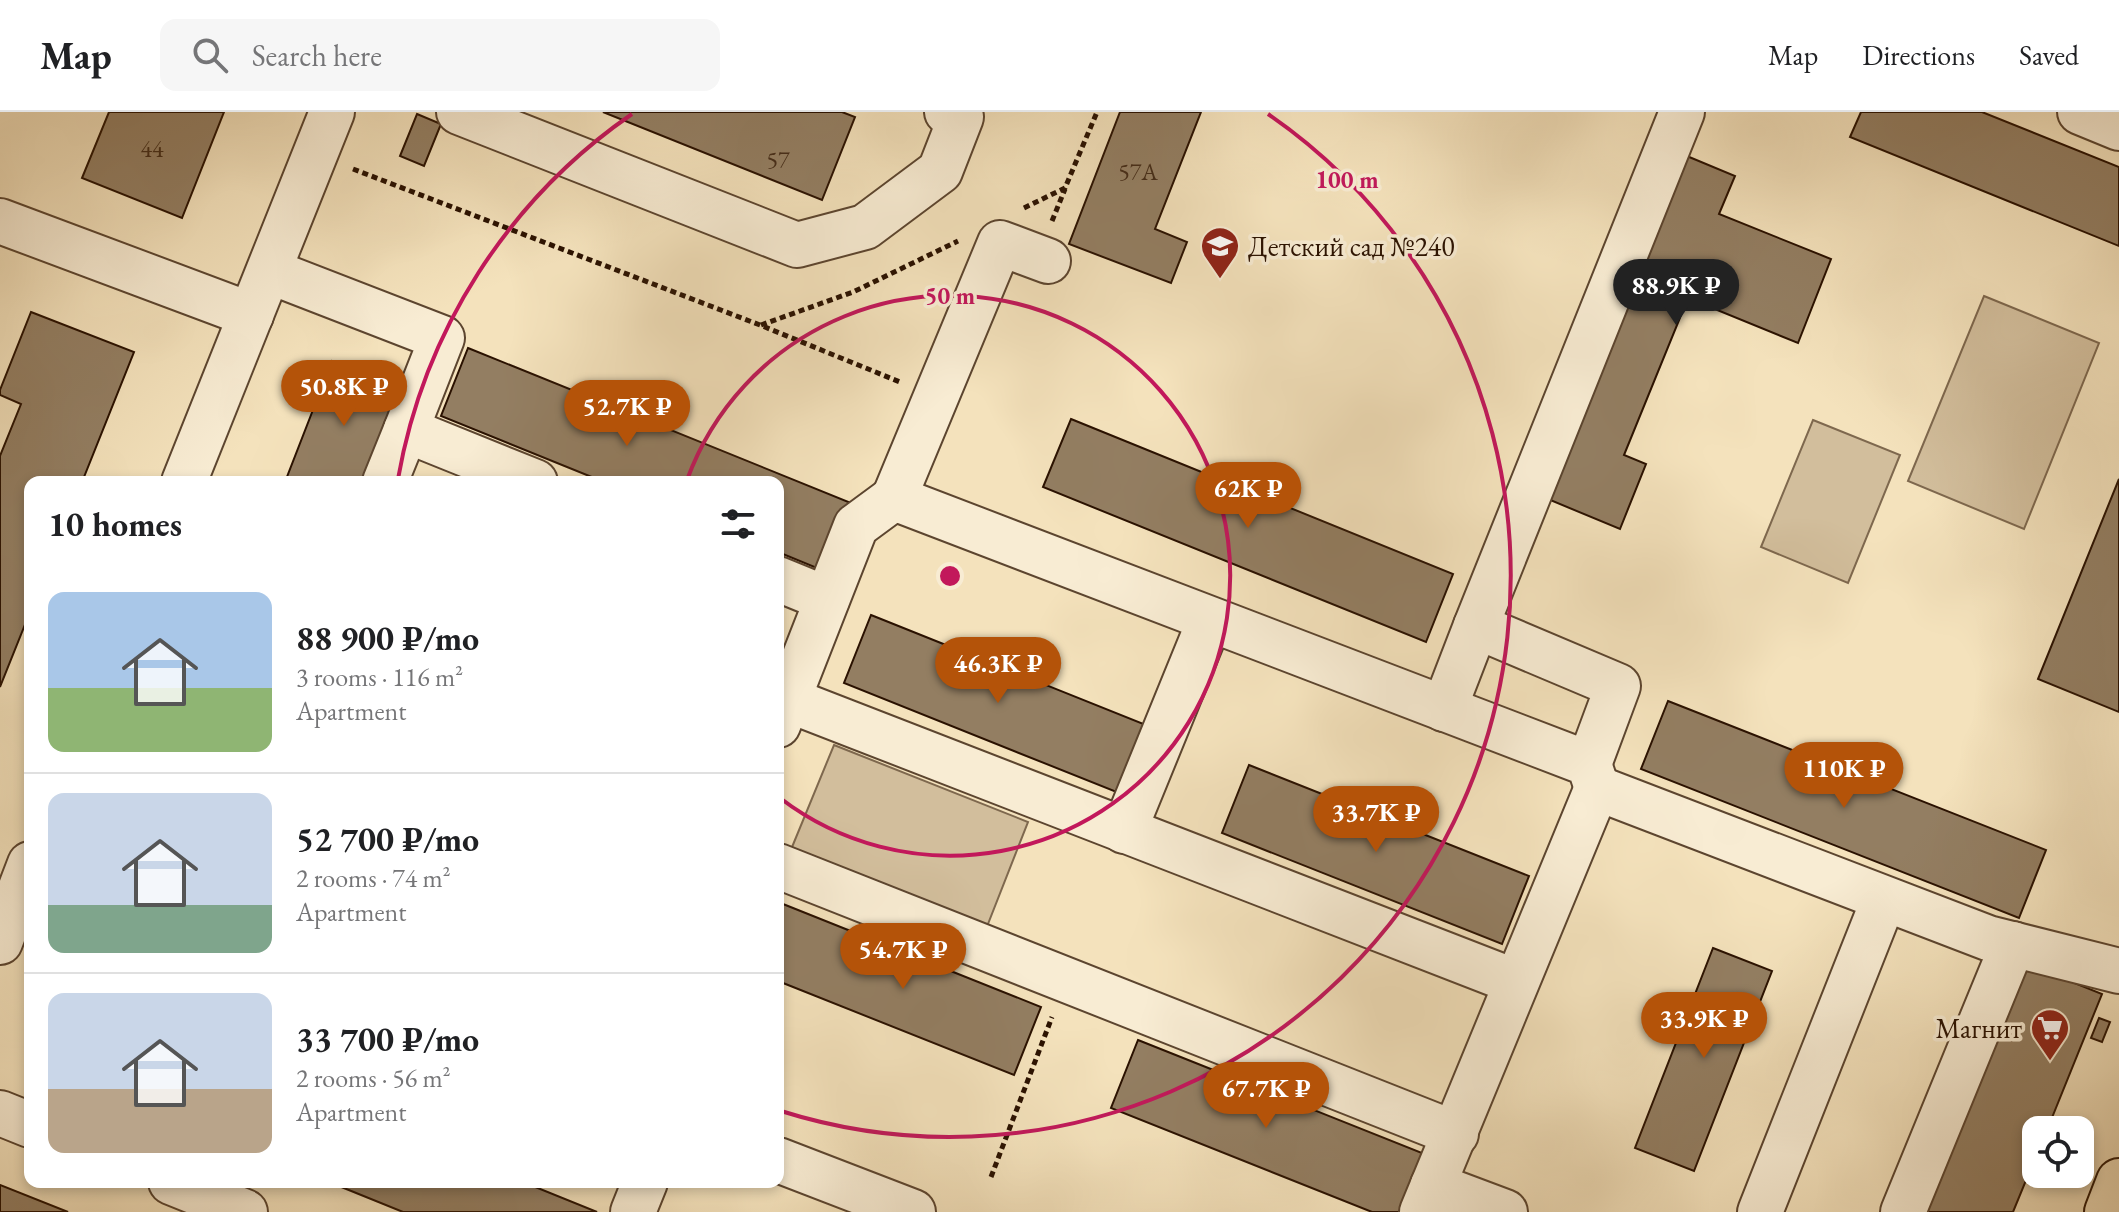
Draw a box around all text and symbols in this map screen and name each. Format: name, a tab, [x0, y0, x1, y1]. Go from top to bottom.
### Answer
search box	[160, 19, 720, 91]
text: Map	[40, 31, 112, 80]
icon: search	[188, 33, 232, 77]
text: Search here	[252, 36, 382, 75]
text: Map	[1768, 37, 1818, 73]
text: Directions	[1862, 37, 1975, 73]
text: Saved	[2019, 37, 2079, 73]
house number: 44	[140, 133, 164, 164]
house number: 57	[766, 144, 790, 175]
house number: 57А	[1118, 156, 1158, 187]
text: 100 m	[1315, 164, 1379, 195]
school or university icon: Детский сад №240	[1199, 225, 1241, 280]
place label: Детский сад №240	[1248, 228, 1455, 264]
pin: 88.9K ₽	[1602, 259, 1750, 327]
text: 88.9K ₽	[1631, 268, 1721, 302]
text: 50 m	[925, 280, 975, 311]
pin: 50.8K ₽	[270, 360, 418, 428]
text: 50.8K ₽	[299, 369, 389, 403]
pin: 52.7K ₽	[553, 380, 701, 448]
text: 52.7K ₽	[582, 389, 672, 423]
pin: 62K ₽	[1192, 462, 1304, 530]
text: 62K ₽	[1213, 471, 1283, 505]
text: 10 homes	[48, 502, 182, 546]
icon: filters	[716, 502, 760, 546]
centre of rings	[936, 562, 964, 590]
text: 88 900 ₽/mo	[296, 616, 479, 660]
icon: home	[112, 624, 208, 720]
pin: 46.3K ₽	[924, 637, 1072, 705]
text: 46.3K ₽	[953, 646, 1043, 680]
text: 3 rooms · 116 m²	[296, 660, 463, 694]
text: Apartment	[296, 694, 406, 728]
pin: 110K ₽	[1779, 742, 1909, 810]
text: 110K ₽	[1802, 751, 1886, 785]
pin: 33.7K ₽	[1302, 786, 1450, 854]
text: 33.7K ₽	[1331, 795, 1421, 829]
text: 52 700 ₽/mo	[296, 817, 479, 861]
icon: home	[112, 825, 208, 921]
text: 2 rooms · 74 m²	[296, 861, 451, 895]
text: Apartment	[296, 895, 406, 929]
pin: 54.7K ₽	[829, 923, 977, 991]
text: 54.7K ₽	[858, 932, 948, 966]
pin: 33.9K ₽	[1630, 992, 1778, 1060]
text: 33.9K ₽	[1659, 1001, 1749, 1035]
supermarket icon: Магнит	[2029, 1007, 2071, 1062]
place label: Магнит	[1935, 1010, 2023, 1046]
text: 33 700 ₽/mo	[296, 1017, 479, 1061]
icon: home	[112, 1025, 208, 1121]
text: 2 rooms · 56 m²	[296, 1061, 451, 1095]
pin: 67.7K ₽	[1192, 1062, 1340, 1130]
text: 67.7K ₽	[1221, 1071, 1311, 1105]
text: Apartment	[296, 1095, 406, 1129]
map controls	[2022, 1116, 2094, 1188]
button: locate	[2022, 1116, 2094, 1188]

